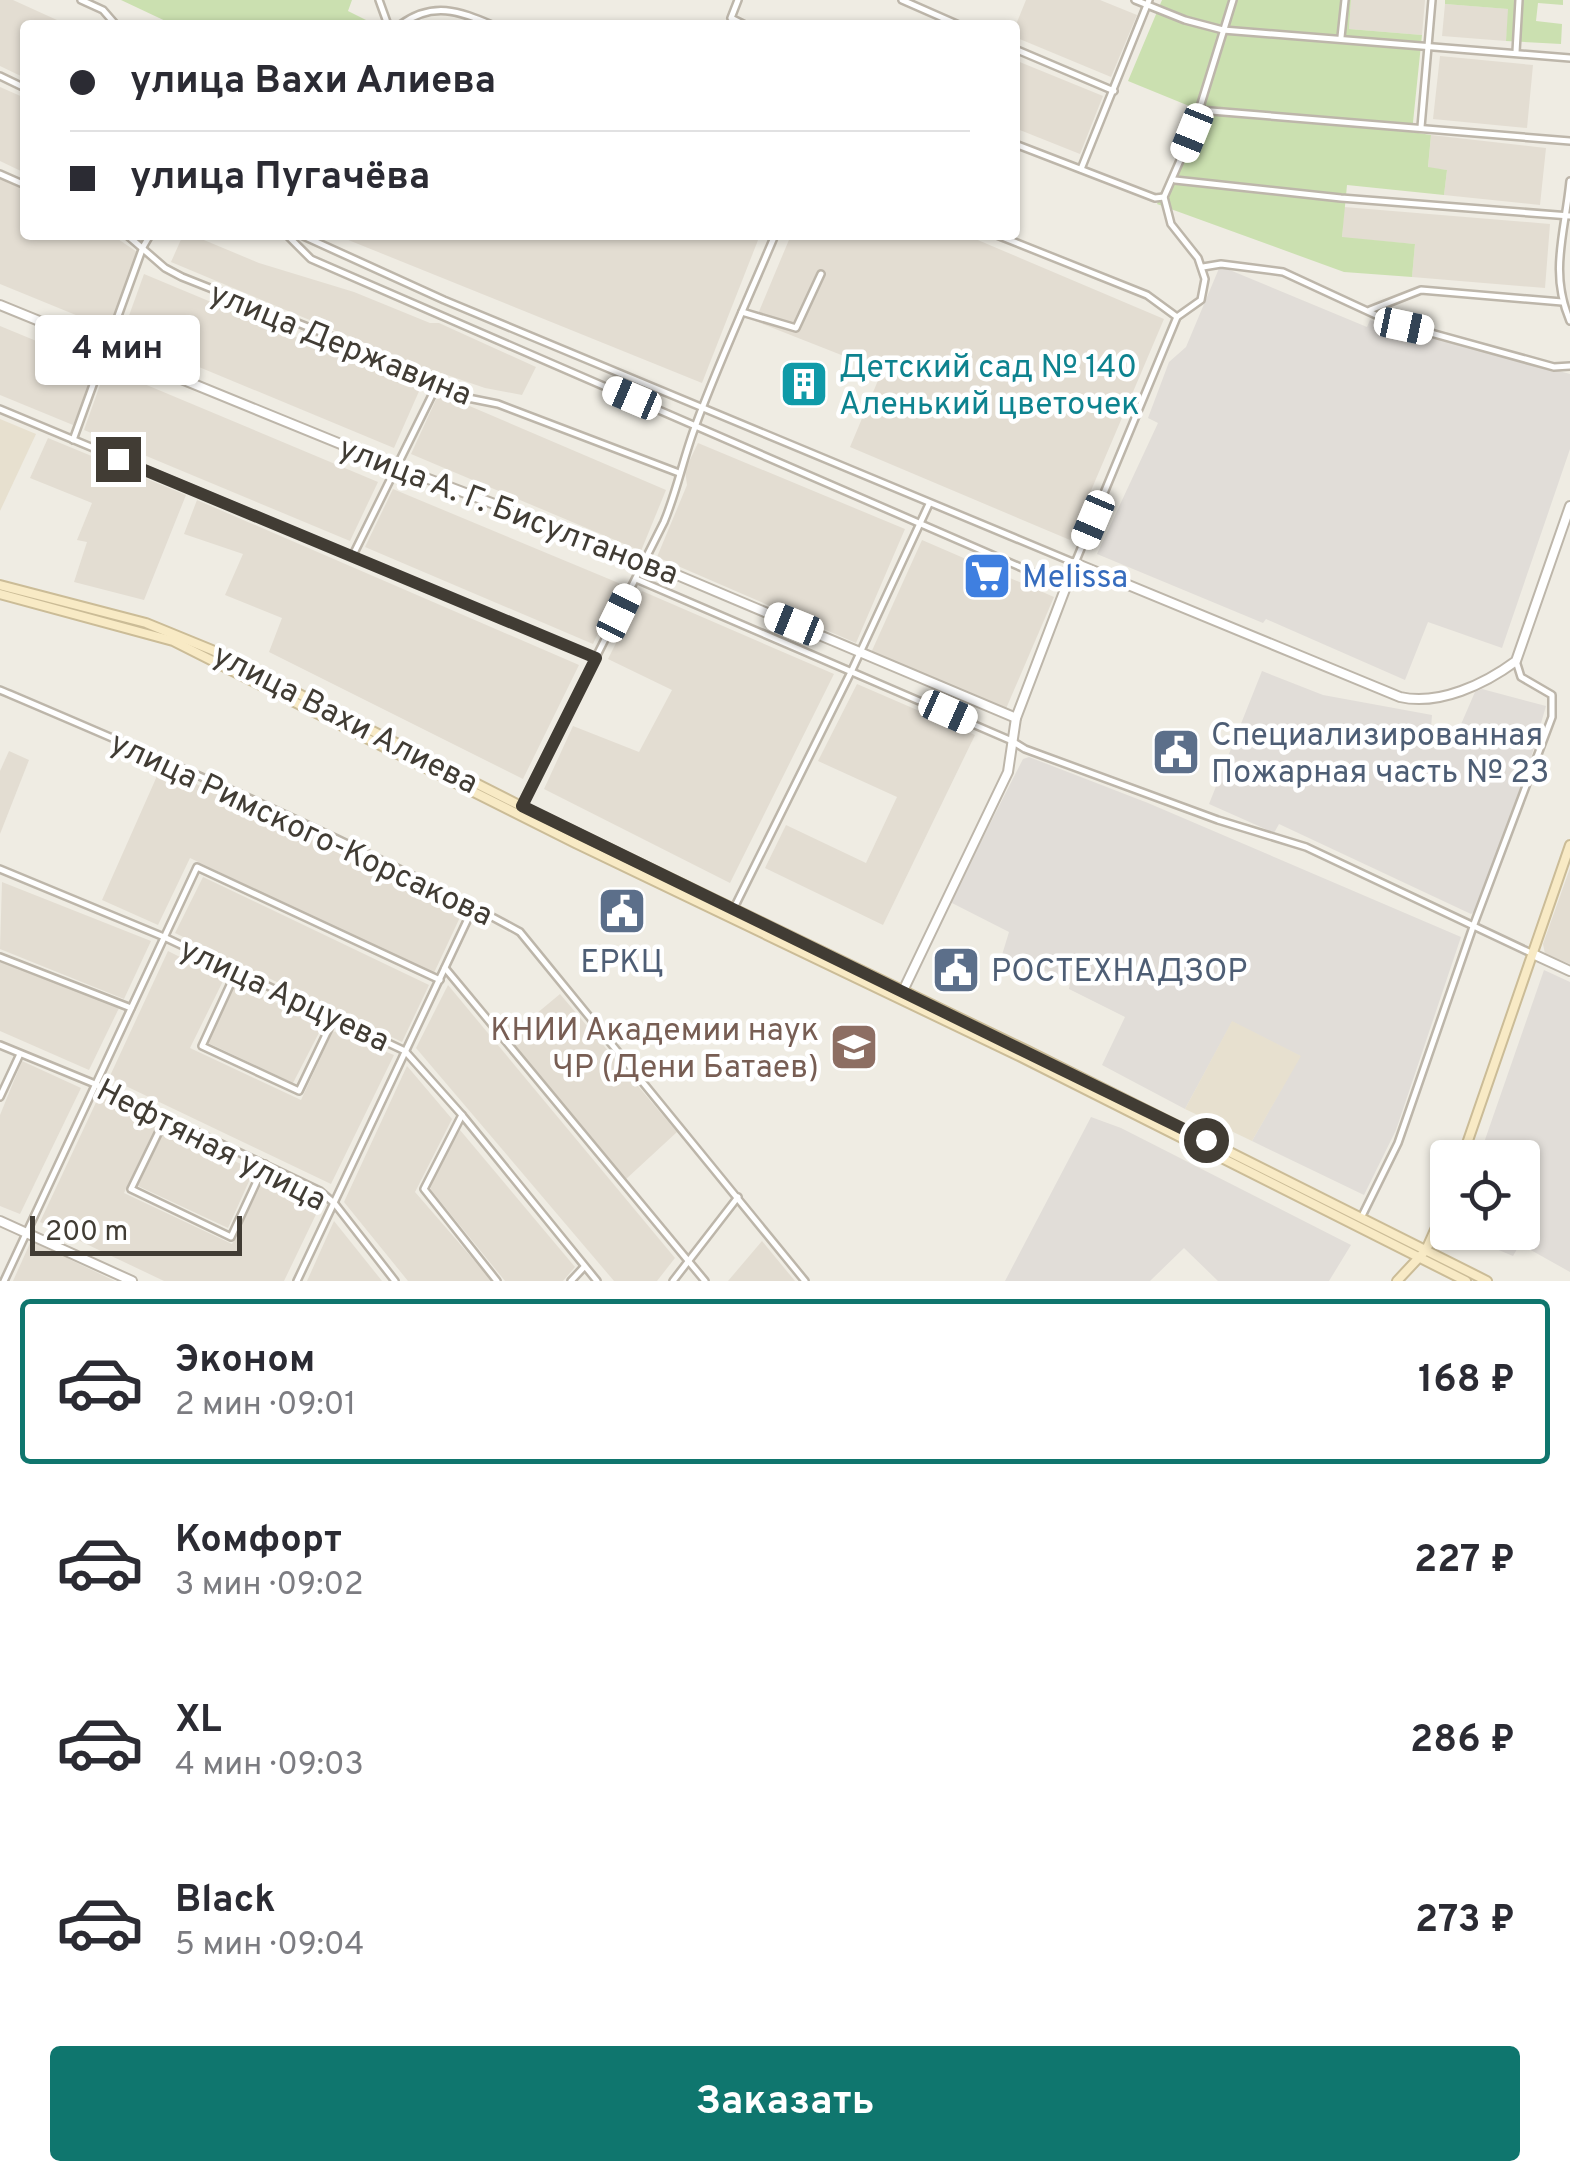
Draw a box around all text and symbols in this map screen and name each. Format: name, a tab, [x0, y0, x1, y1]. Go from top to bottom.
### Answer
text: улица Вахи Алиева	[130, 58, 496, 107]
car	[1167, 100, 1217, 166]
text: улица Пугачёва	[130, 154, 430, 203]
street label: улица Державина	[203, 275, 477, 417]
car	[1372, 305, 1436, 347]
callout: 4 мин	[36, 314, 200, 384]
text: 4 мин	[72, 330, 163, 370]
place label: Детский сад № 140 Аленький цветочек	[839, 349, 1140, 426]
building icon: Детский сад № 140 Аленький цветочек	[778, 358, 830, 410]
car	[599, 372, 665, 424]
street label: улица А. Г. Бисултанова	[332, 429, 683, 596]
route end	[96, 437, 141, 482]
car	[1067, 487, 1119, 553]
supermarket icon: Melissa	[961, 550, 1013, 602]
place label: Melissa	[1022, 559, 1128, 599]
car	[592, 579, 646, 647]
car	[761, 599, 827, 649]
street label: улица Вахи Алиева	[205, 636, 484, 805]
car	[914, 686, 982, 738]
place label: Специализированная Пожарная часть № 23	[1211, 717, 1549, 794]
street label: улица Римского-Корсакова	[103, 724, 498, 937]
public building icon: Специализированная Пожарная часть № 23	[1150, 726, 1202, 778]
public building icon: ЕРКЦ	[596, 885, 648, 937]
street label: улица Арцуева	[172, 931, 395, 1063]
place label: ЕРКЦ	[580, 944, 664, 984]
public building icon: РОСТЕХНАДЗОР	[930, 944, 982, 996]
place label: РОСТЕХНАДЗОР	[991, 953, 1247, 993]
place label: КНИИ Академии наук ЧР (Дени Батаев)	[490, 1012, 819, 1089]
school or university icon: КНИИ Академии наук ЧР (Дени Батаев)	[828, 1021, 880, 1073]
street label: Нефтяная улица	[89, 1072, 332, 1222]
route start	[1184, 1118, 1229, 1163]
map controls	[1430, 1140, 1540, 1250]
button: locate	[1430, 1140, 1540, 1250]
scale bar	[30, 1211, 242, 1256]
text: 200 m	[45, 1215, 128, 1251]
icon: car	[55, 1337, 145, 1427]
text: Эконом	[175, 1337, 315, 1386]
text: 168 ₽	[1418, 1357, 1515, 1406]
text: 2 мин · 09:01	[175, 1386, 356, 1426]
icon: car	[55, 1517, 145, 1607]
text: Комфорт	[175, 1517, 342, 1566]
text: 227 ₽	[1414, 1537, 1515, 1586]
text: 3 мин · 09:02	[175, 1566, 364, 1606]
icon: car	[55, 1697, 145, 1787]
text: XL	[175, 1697, 222, 1746]
text: 286 ₽	[1410, 1717, 1515, 1766]
text: 4 мин · 09:03	[175, 1746, 364, 1786]
icon: car	[55, 1877, 145, 1967]
text: Black	[175, 1877, 275, 1926]
text: 273 ₽	[1415, 1897, 1515, 1946]
text: 5 мин · 09:04	[175, 1926, 364, 1966]
button: Заказать	[50, 2046, 1520, 2161]

